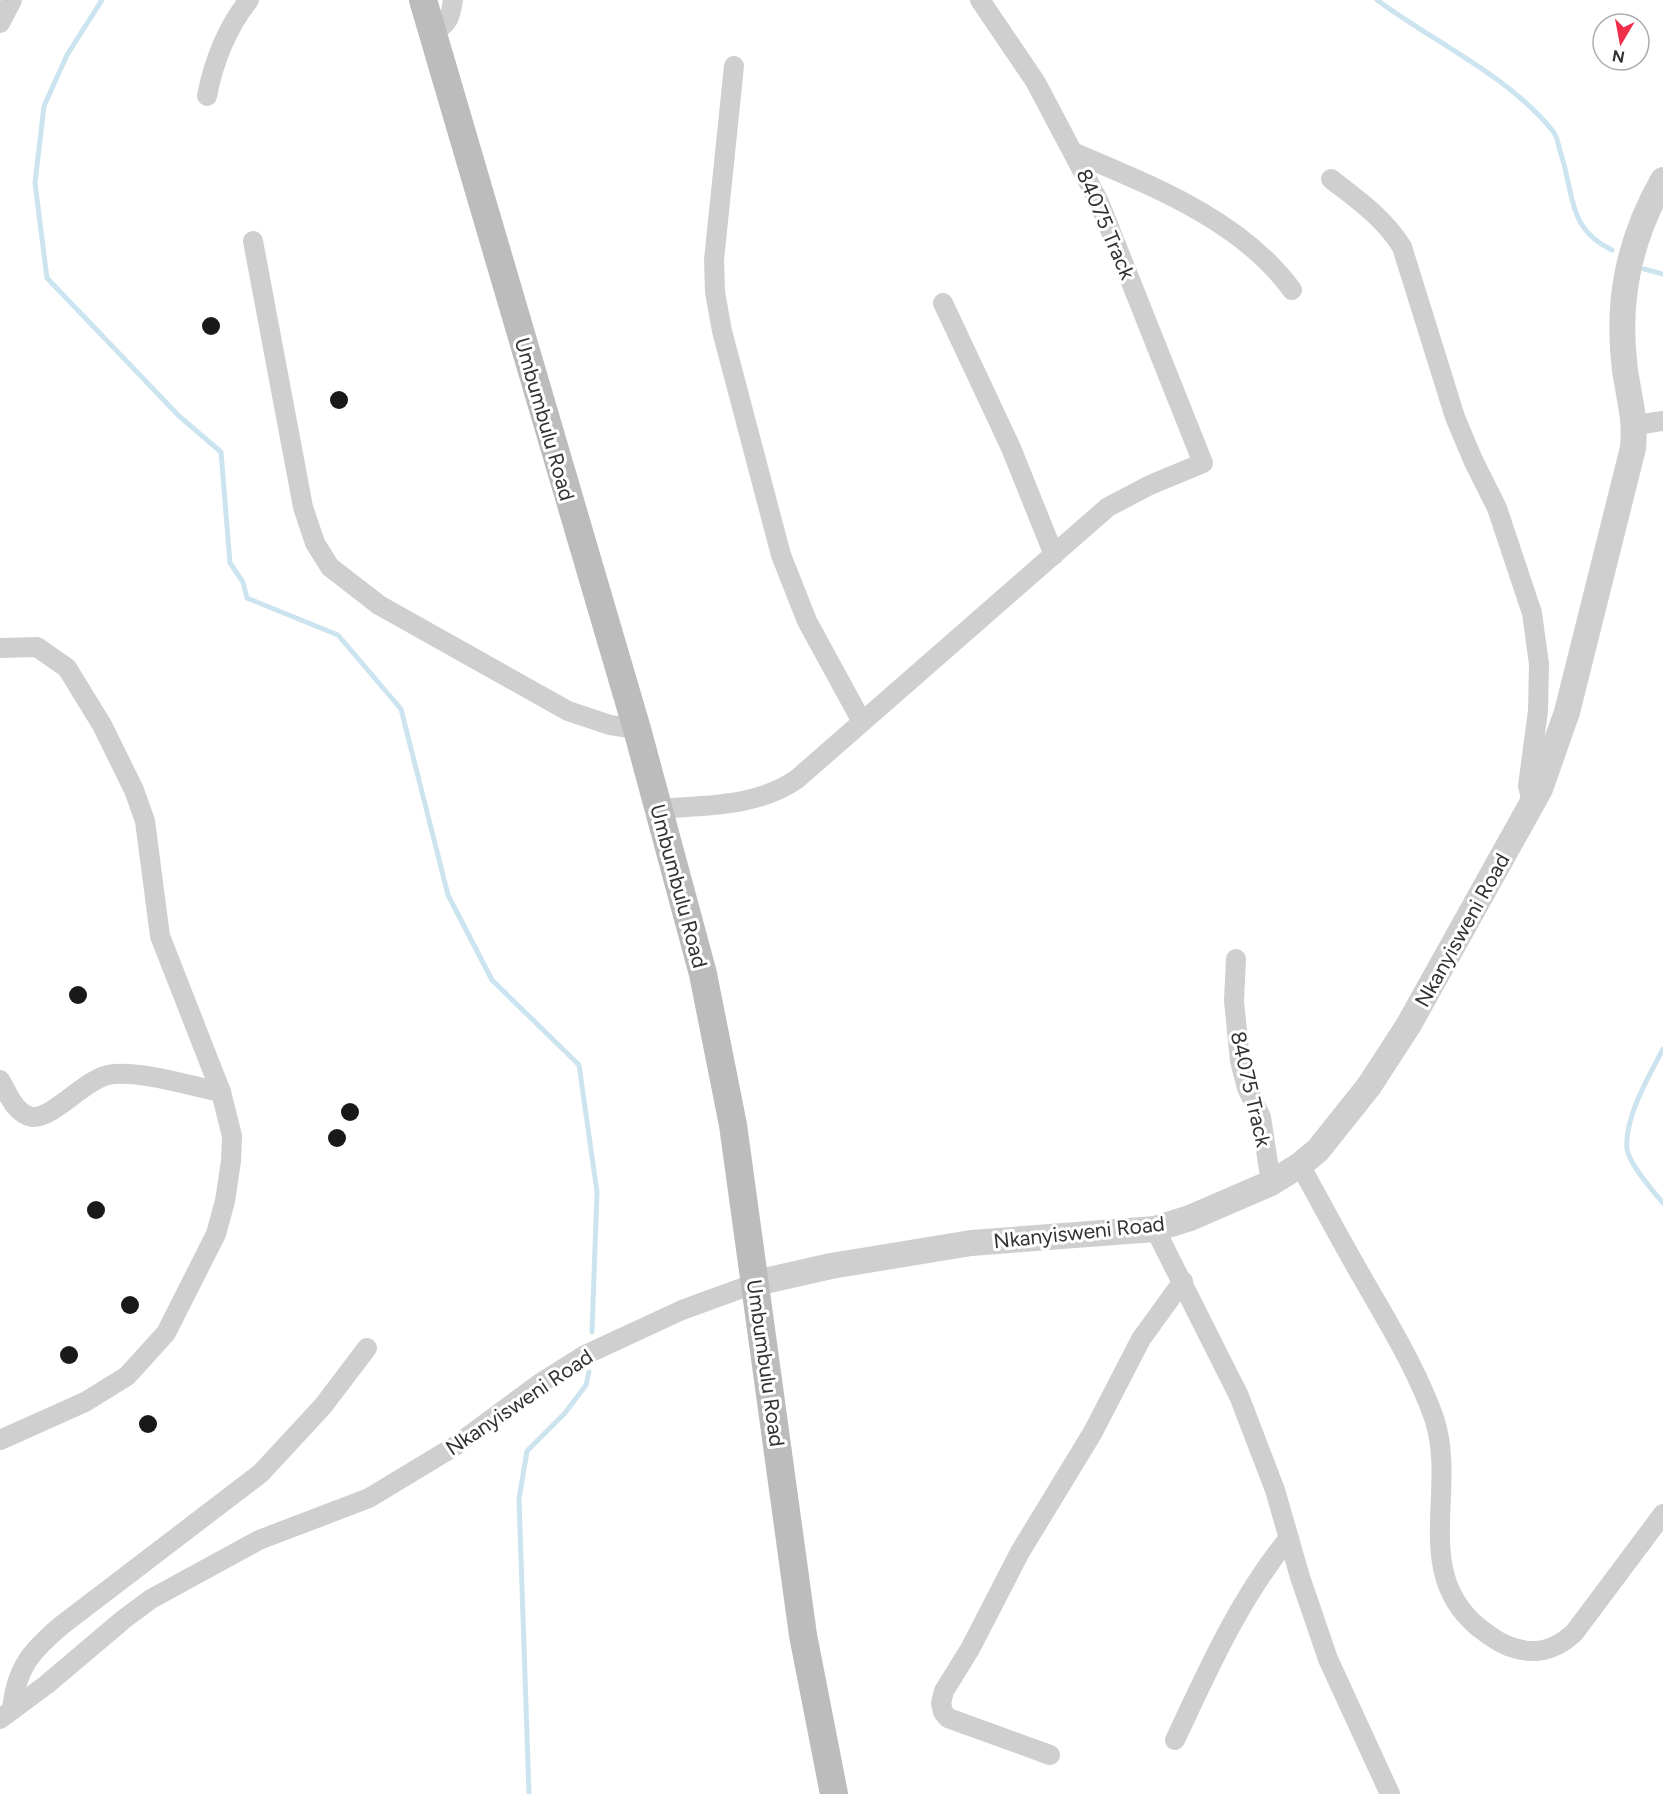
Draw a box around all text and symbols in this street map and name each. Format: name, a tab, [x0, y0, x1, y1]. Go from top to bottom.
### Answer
north arrow	[1591, 12, 1651, 72]
text: N	[1611, 46, 1626, 67]
street label: 84075 Track	[1071, 165, 1141, 284]
street label: Umbumbulu Road	[510, 335, 580, 503]
street label: Umbumbulu Road	[645, 801, 713, 971]
street label: Nkanyisweni Road	[1409, 849, 1515, 1011]
street label: 84075 Track	[1226, 1029, 1277, 1150]
street label: Nkanyisweni Road	[992, 1211, 1166, 1253]
street label: Umbumbulu Road	[742, 1278, 790, 1448]
street label: Nkanyisweni Road	[441, 1344, 597, 1460]

